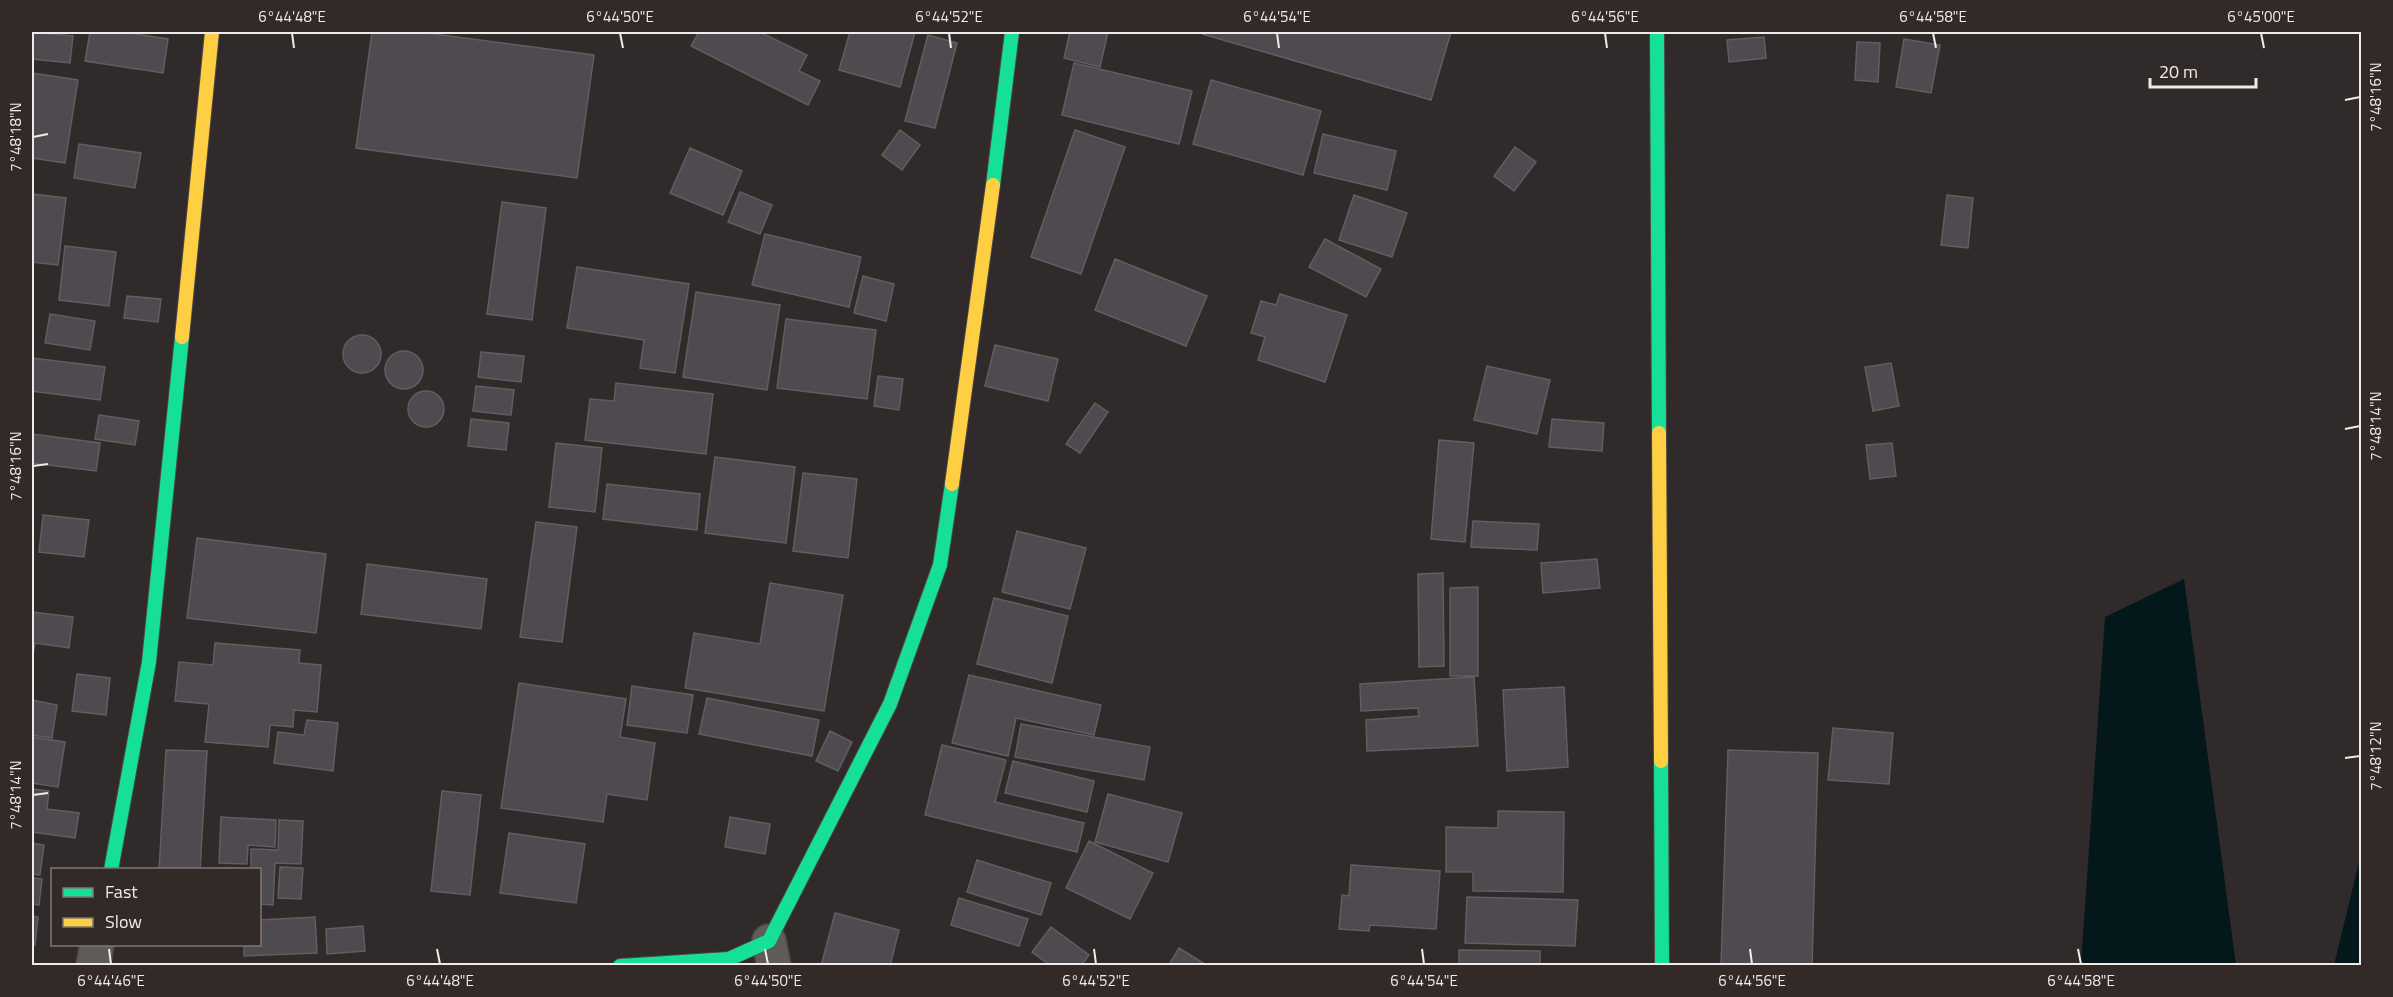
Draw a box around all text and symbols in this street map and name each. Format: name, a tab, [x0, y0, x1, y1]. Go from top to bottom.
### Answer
text: 6°44'48"E	[258, 5, 326, 28]
text: 6°44'50"E	[586, 5, 654, 28]
text: 6°44'52"E	[915, 5, 983, 28]
text: 6°44'54"E	[1243, 5, 1311, 28]
text: 6°44'56"E	[1571, 5, 1639, 28]
text: 6°44'58"E	[1899, 5, 1967, 28]
text: 6°45'00"E	[2227, 5, 2295, 28]
scale bar	[2150, 51, 2256, 89]
text: 20 m	[2159, 58, 2198, 85]
text: 7°48'16"N	[2364, 62, 2387, 132]
text: 7°48'18"N	[4, 102, 27, 172]
text: 7°48'14"N	[2364, 391, 2387, 461]
text: 7°48'16"N	[4, 431, 27, 501]
text: 7°48'12"N	[2364, 721, 2387, 791]
text: 7°48'14"N	[4, 760, 27, 830]
legend	[51, 868, 261, 946]
text: Fast	[105, 878, 138, 905]
text: Slow	[105, 908, 142, 935]
text: 6°44'46"E	[77, 969, 145, 992]
text: 6°44'48"E	[406, 969, 474, 992]
text: 6°44'50"E	[734, 969, 802, 992]
text: 6°44'52"E	[1062, 969, 1130, 992]
text: 6°44'54"E	[1390, 969, 1458, 992]
text: 6°44'56"E	[1718, 969, 1786, 992]
text: 6°44'58"E	[2047, 969, 2115, 992]

